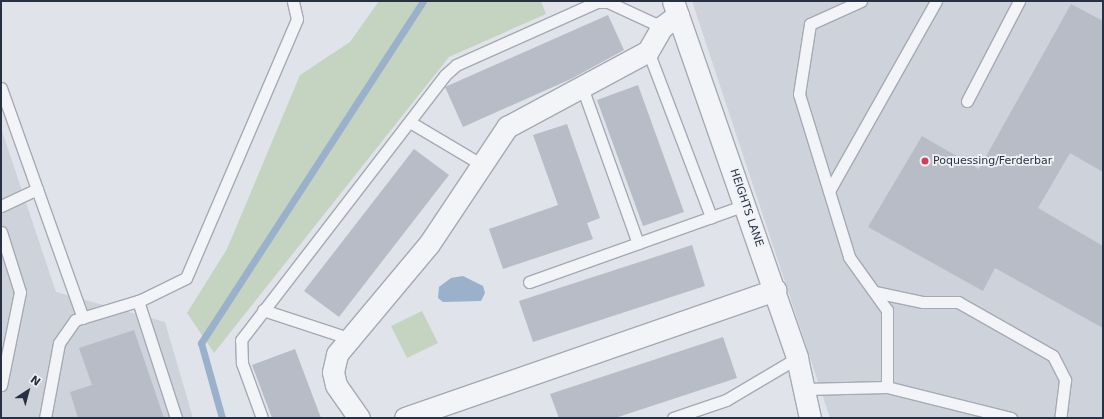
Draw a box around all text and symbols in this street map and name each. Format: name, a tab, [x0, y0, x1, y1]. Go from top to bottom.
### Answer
place label: Poquessing/Ferderbar	[933, 154, 1052, 168]
marker: Poquessing/Ferderbar	[920, 156, 930, 166]
street label: HEIGHTS LANE	[726, 167, 766, 249]
north arrow	[8, 371, 48, 411]
text: N	[28, 373, 43, 389]

